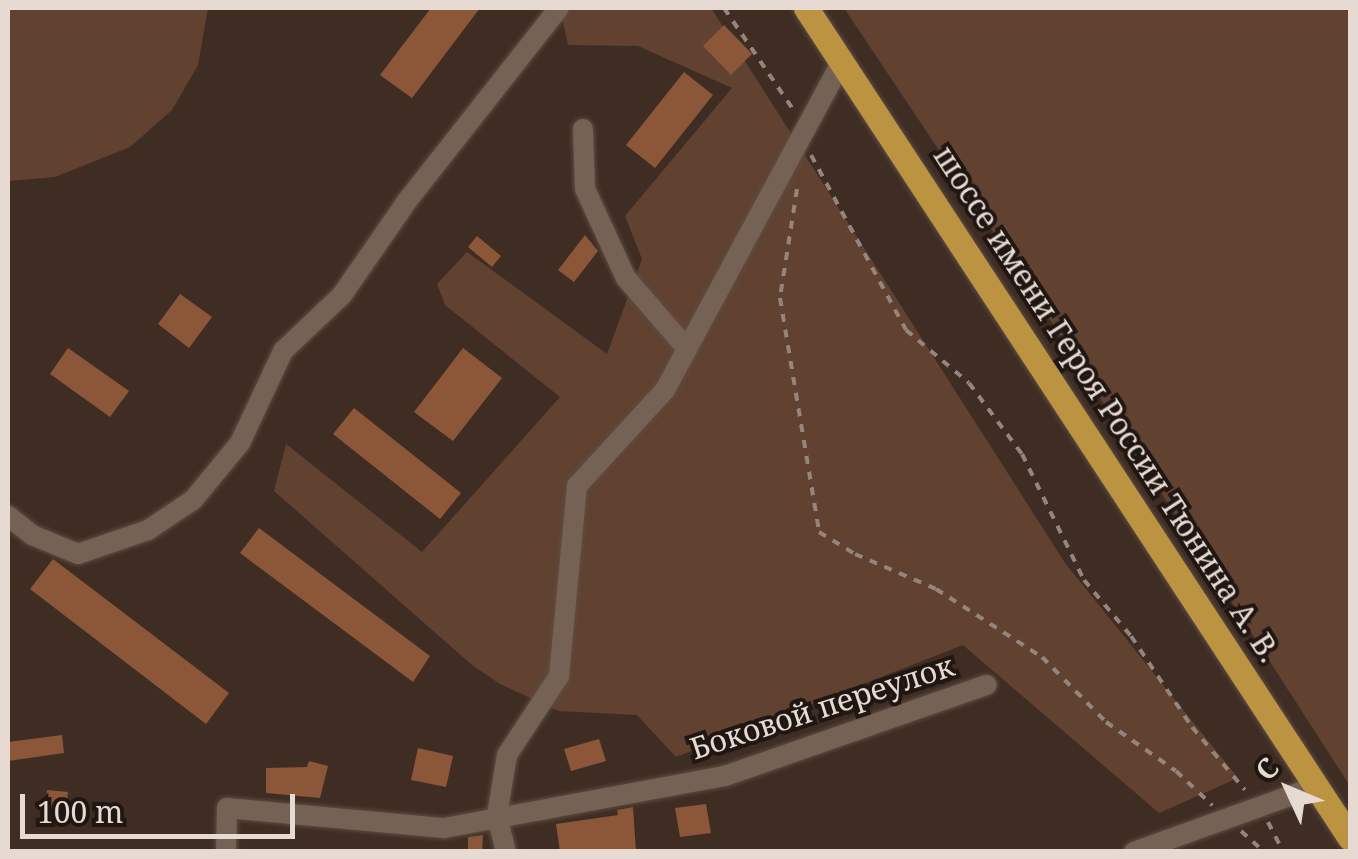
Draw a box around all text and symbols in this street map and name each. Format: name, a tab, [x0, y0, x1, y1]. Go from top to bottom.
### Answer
street label: шоссе имени Героя России Тюнина А. В.	[926, 139, 1288, 669]
street label: Боковой переулок	[686, 647, 958, 767]
north arrow	[1238, 739, 1338, 839]
text: С	[1246, 748, 1286, 788]
scale bar	[25, 774, 300, 836]
text: 100 m	[37, 791, 123, 832]

